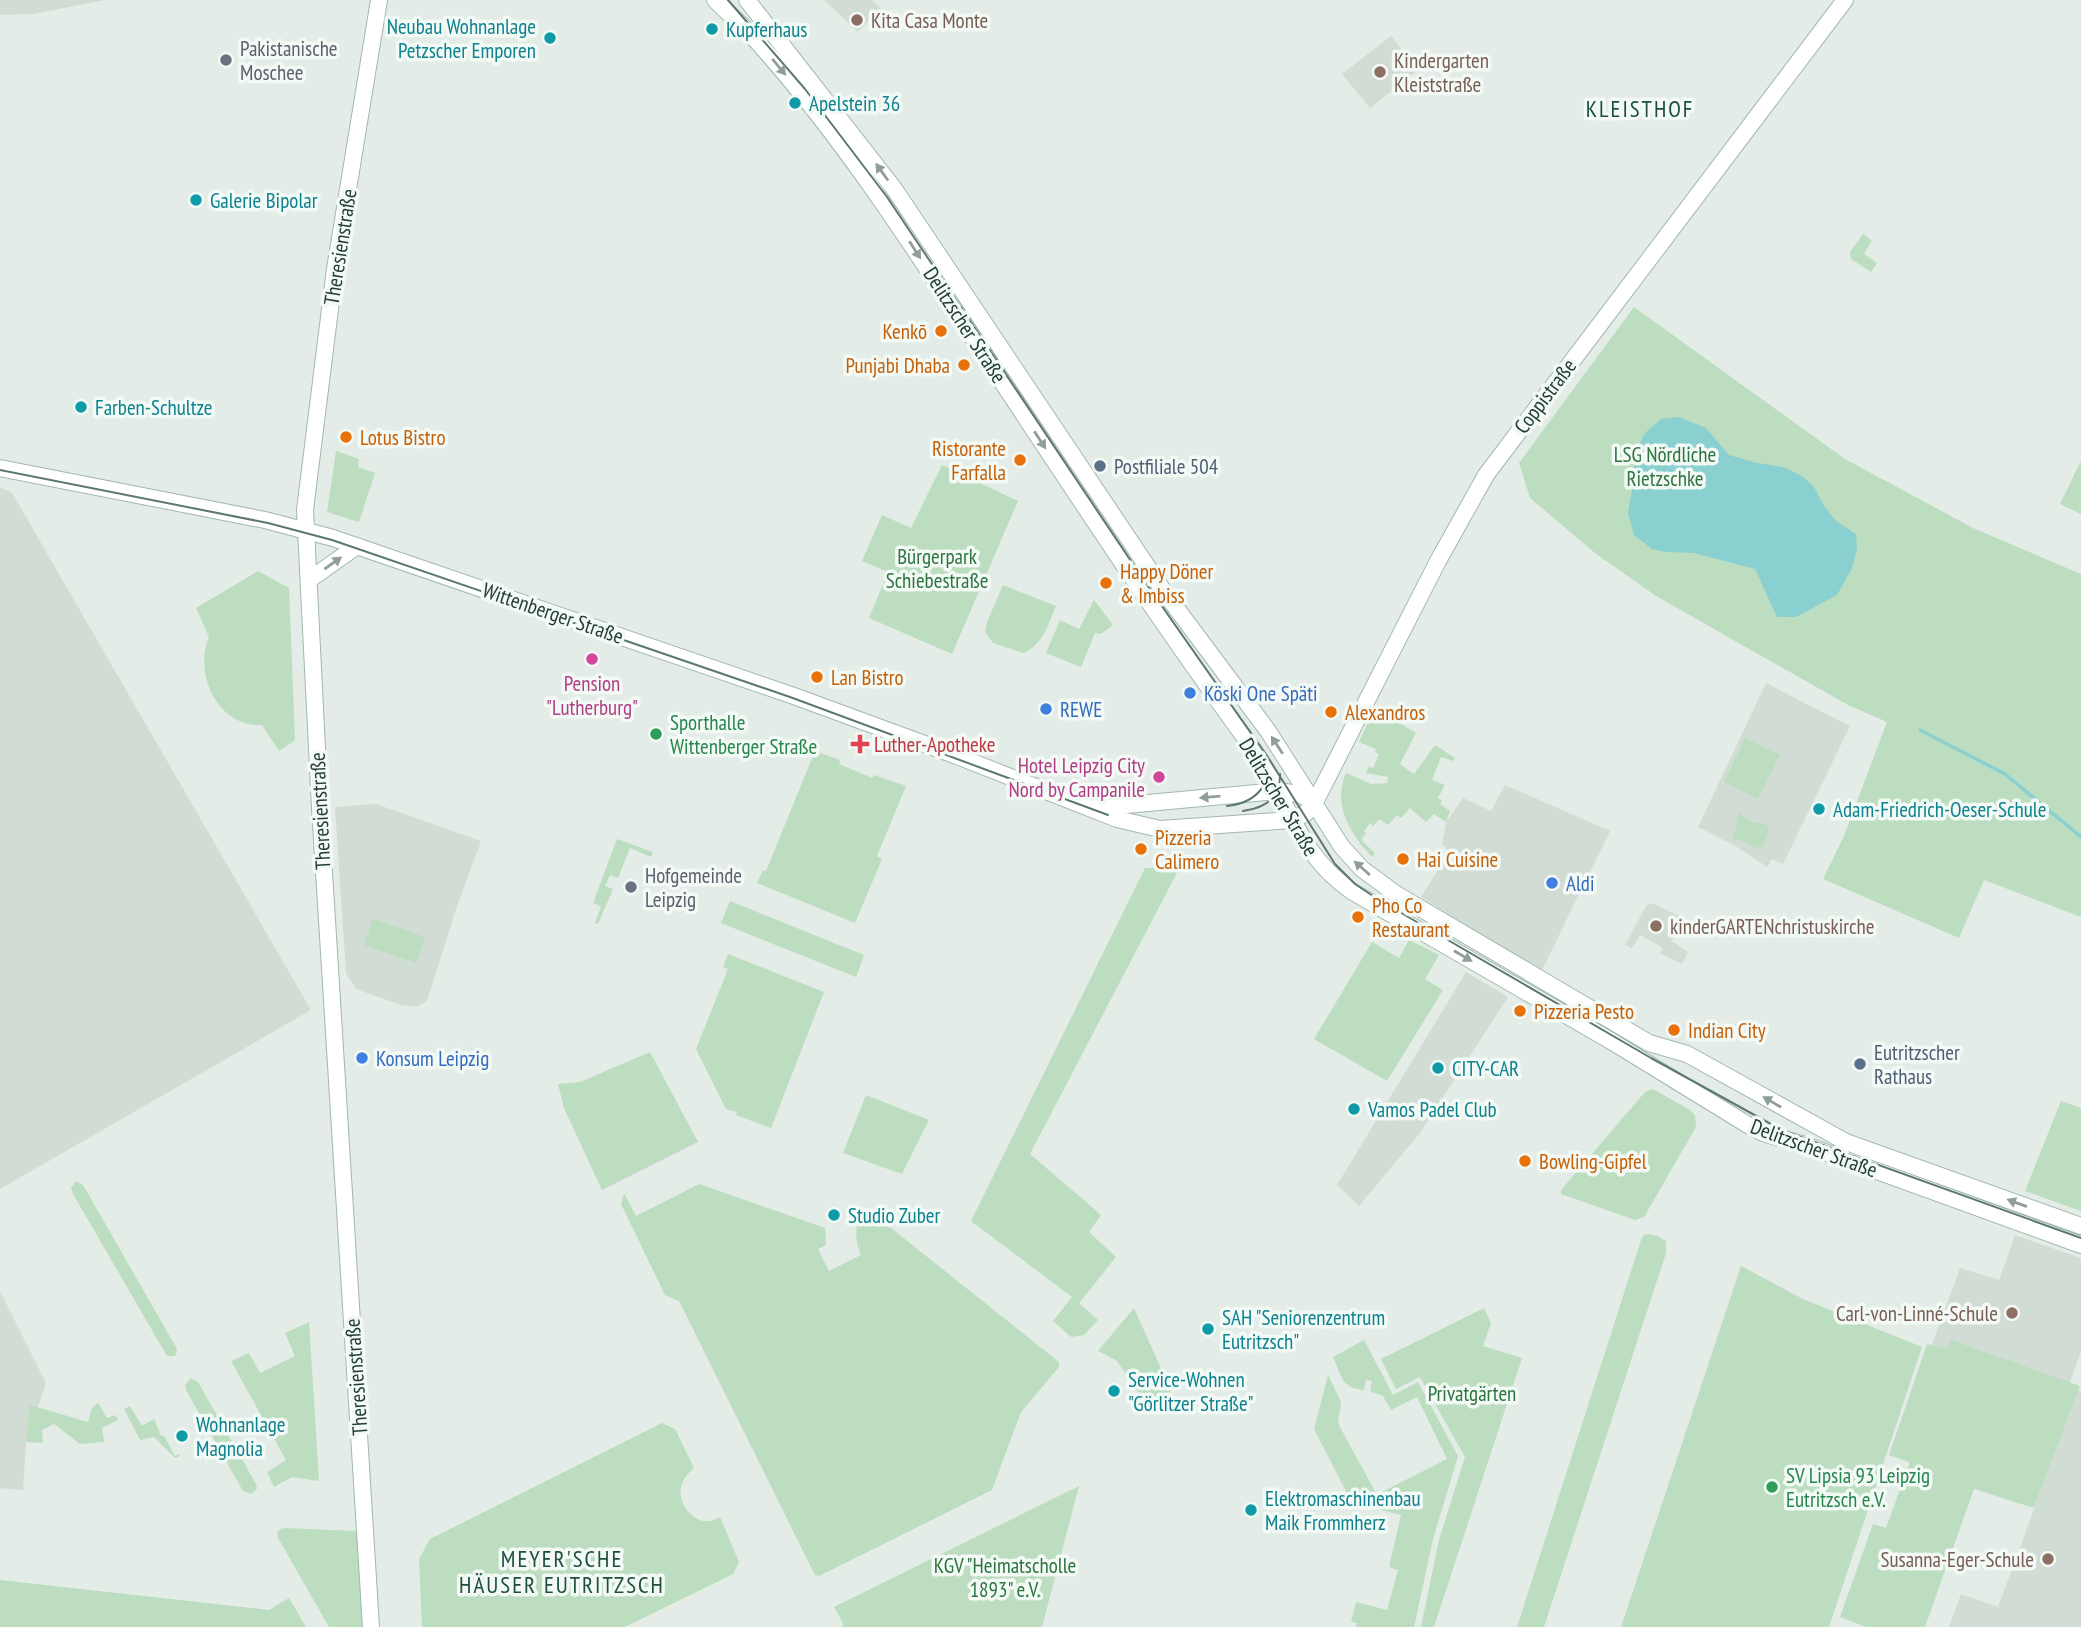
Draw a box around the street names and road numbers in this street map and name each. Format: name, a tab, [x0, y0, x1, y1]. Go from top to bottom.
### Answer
street label: Theresienstraße	[317, 187, 363, 307]
street label: Delitzscher Straße	[917, 262, 1013, 388]
street label: Coppistraße	[1508, 353, 1582, 439]
street label: Wittenberger Straße	[479, 576, 627, 650]
street label: Delitzscher Straße	[1233, 733, 1325, 861]
street label: Theresienstraße	[303, 752, 337, 870]
street label: Delitzscher Straße	[1747, 1113, 1881, 1183]
street label: Theresienstraße	[338, 1318, 374, 1436]

